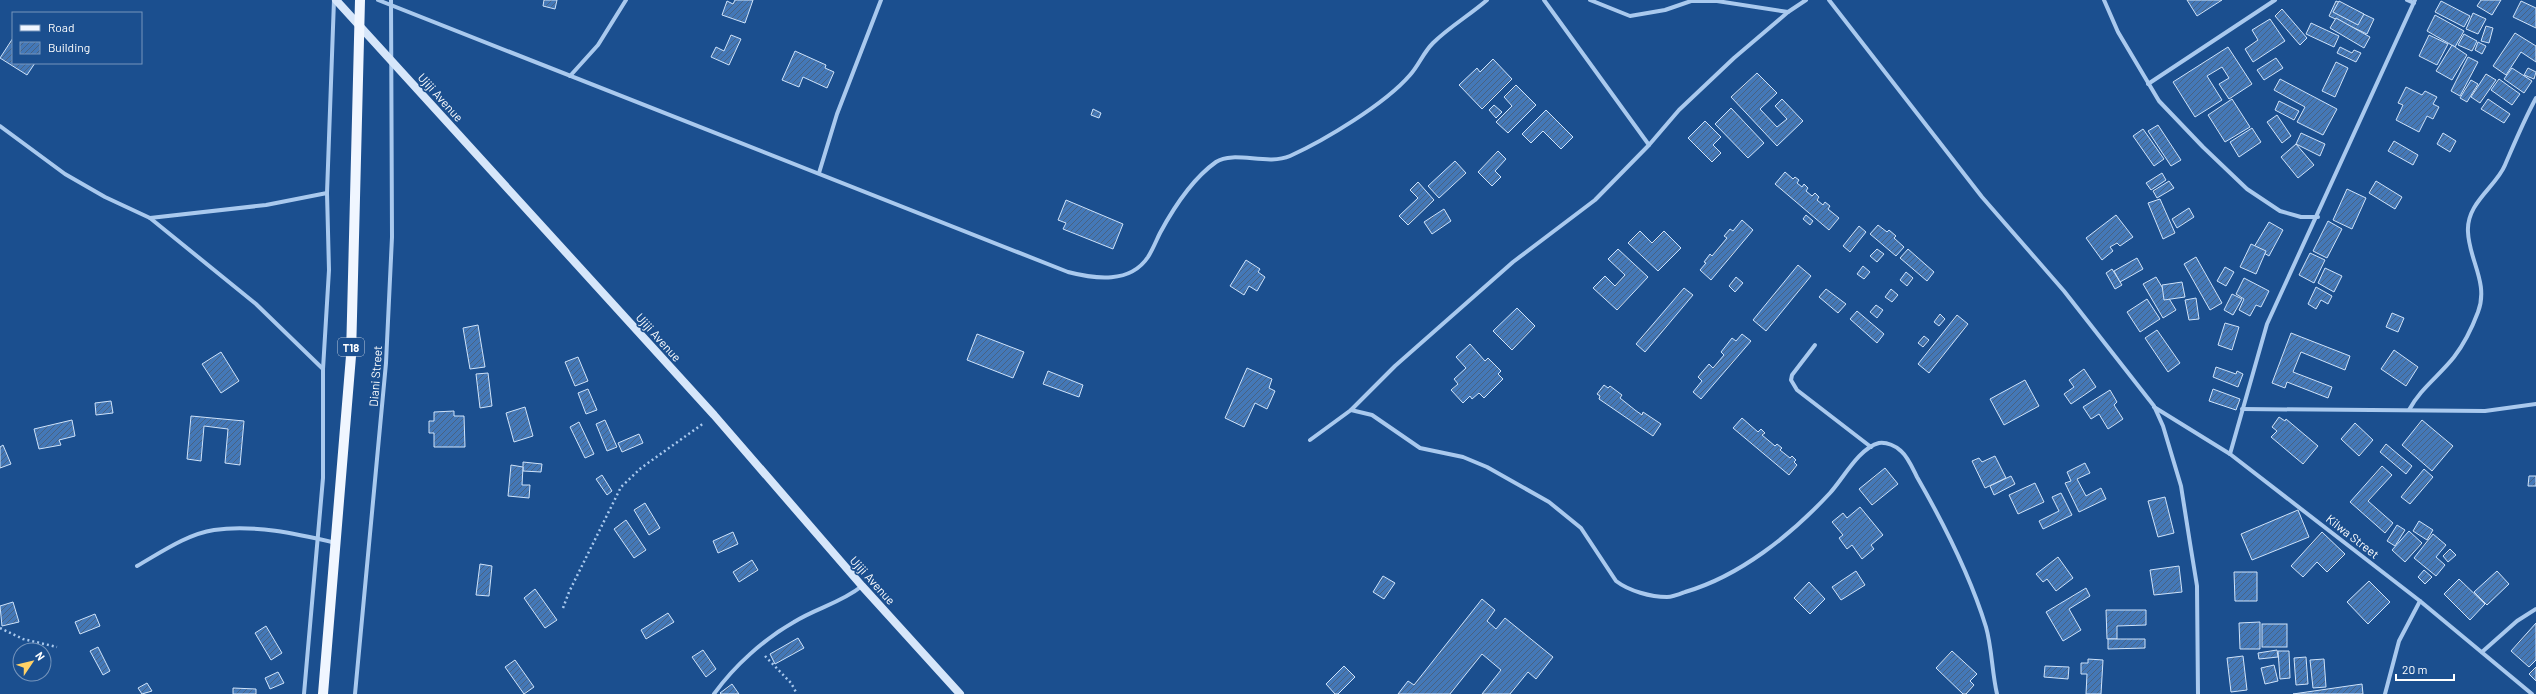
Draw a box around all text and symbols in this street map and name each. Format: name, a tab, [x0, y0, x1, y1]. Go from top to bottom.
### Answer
legend	[12, 12, 142, 64]
text: Road	[48, 20, 75, 34]
text: Building	[48, 40, 90, 54]
street label: Ujiji Avenue	[416, 70, 466, 124]
street label: Ujiji Avenue	[634, 310, 684, 364]
road number: T18	[338, 338, 364, 356]
street label: Diani Street	[366, 345, 384, 407]
street label: Kilwa Street	[2324, 511, 2382, 561]
street label: Ujiji Avenue	[848, 553, 898, 607]
north arrow	[12, 642, 52, 682]
text: N	[33, 649, 48, 663]
scale bar	[2396, 656, 2454, 682]
text: 20 m	[2402, 662, 2428, 676]

